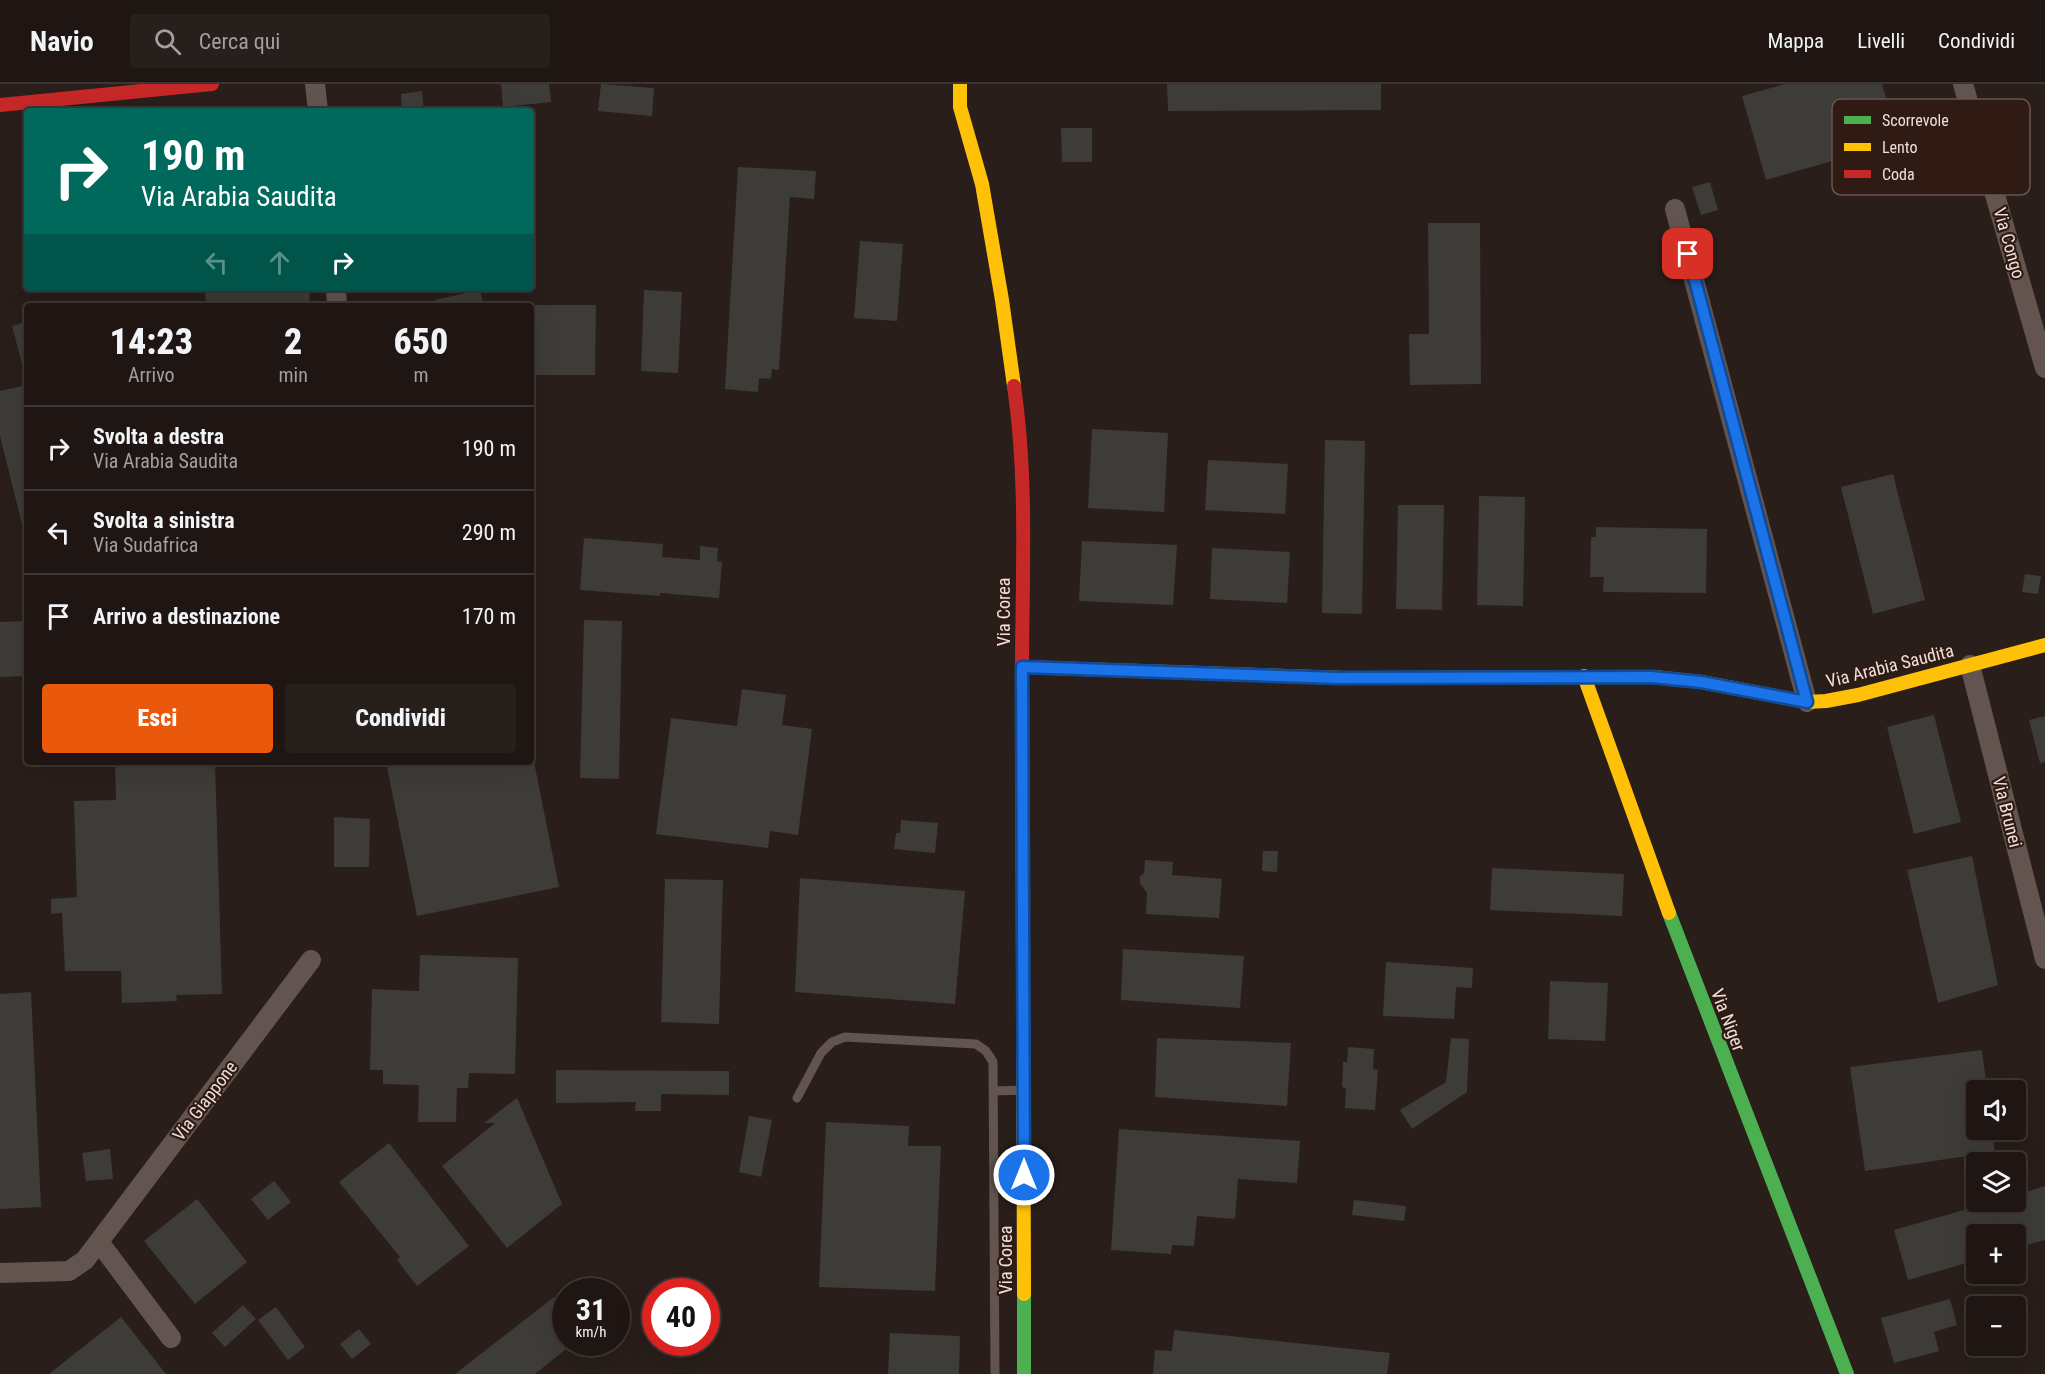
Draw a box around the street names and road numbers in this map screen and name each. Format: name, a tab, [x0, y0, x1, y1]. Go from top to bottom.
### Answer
street label: Via Congo	[1989, 205, 2030, 281]
street label: Via Corea	[993, 578, 1014, 646]
street label: Via Arabia Saudita	[1824, 640, 1956, 691]
street label: Via Brunei	[1989, 774, 2026, 849]
street label: Via Niger	[1707, 986, 1750, 1054]
street label: Via Giappone	[168, 1057, 241, 1145]
street label: Via Corea	[995, 1226, 1016, 1294]

